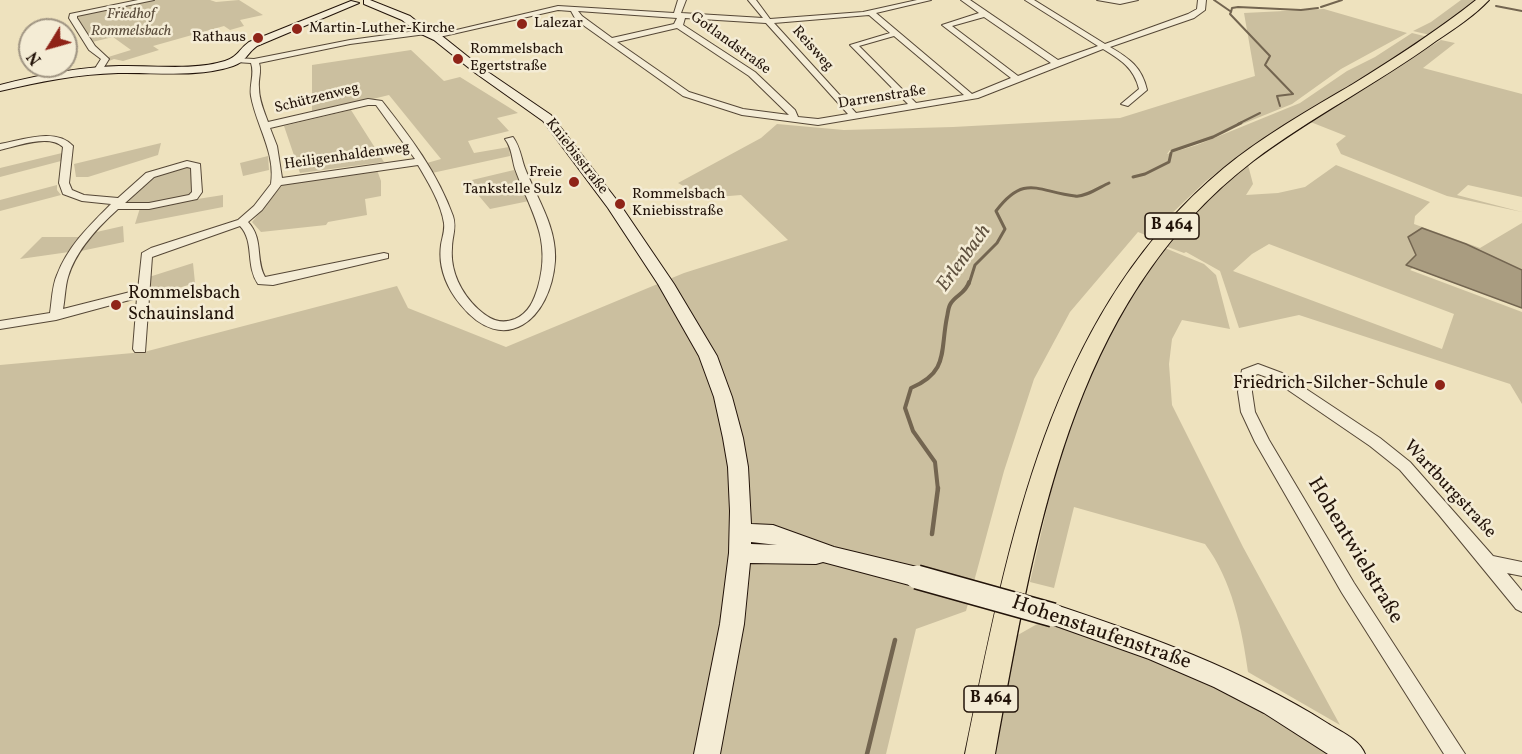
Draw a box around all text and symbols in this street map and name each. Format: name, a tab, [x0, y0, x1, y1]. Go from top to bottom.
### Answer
park label: Friedhof Rommelsbach	[91, 6, 171, 41]
street label: Gotlandstraße	[686, 9, 774, 79]
place label: Lalezar	[534, 15, 583, 33]
marker: Lalezar	[515, 17, 529, 31]
north arrow	[18, 18, 78, 78]
place label: Martin-Luther-Kirche	[309, 20, 455, 38]
marker: Martin-Luther-Kirche	[290, 22, 304, 36]
street label: Reisweg	[787, 23, 837, 75]
place label: Rathaus	[192, 29, 246, 47]
marker: Rathaus	[251, 31, 265, 45]
place label: Rommelsbach Egertstraße	[470, 41, 563, 76]
text: N	[23, 46, 48, 69]
marker: Rommelsbach Egertstraße	[451, 52, 465, 66]
street label: Schützenweg	[273, 80, 361, 118]
street label: Darrenstraße	[837, 82, 927, 114]
street label: Kniebisstraße	[541, 115, 611, 199]
street label: Heiligenhaldenweg	[283, 139, 411, 175]
place label: Freie Tankstelle Sulz	[463, 164, 562, 199]
marker: Freie Tankstelle Sulz	[567, 175, 581, 189]
place label: Rommelsbach Kniebisstraße	[632, 186, 725, 221]
marker: Rommelsbach Kniebisstraße	[613, 197, 627, 211]
road number: B 464	[1145, 213, 1199, 239]
water label: Erlenbach	[933, 221, 997, 297]
place label: Rommelsbach Schauinsland	[128, 284, 240, 326]
marker: Rommelsbach Schauinsland	[109, 298, 123, 312]
place label: Friedrich-Silcher-Schule	[1233, 374, 1428, 396]
marker: Friedrich-Silcher-Schule	[1433, 378, 1447, 392]
street label: Wartburgstraße	[1398, 436, 1500, 544]
street label: Hohentwielstraße	[1300, 473, 1408, 629]
street label: Hohenstaufenstraße	[1008, 591, 1194, 677]
road number: B 464	[964, 686, 1018, 712]

